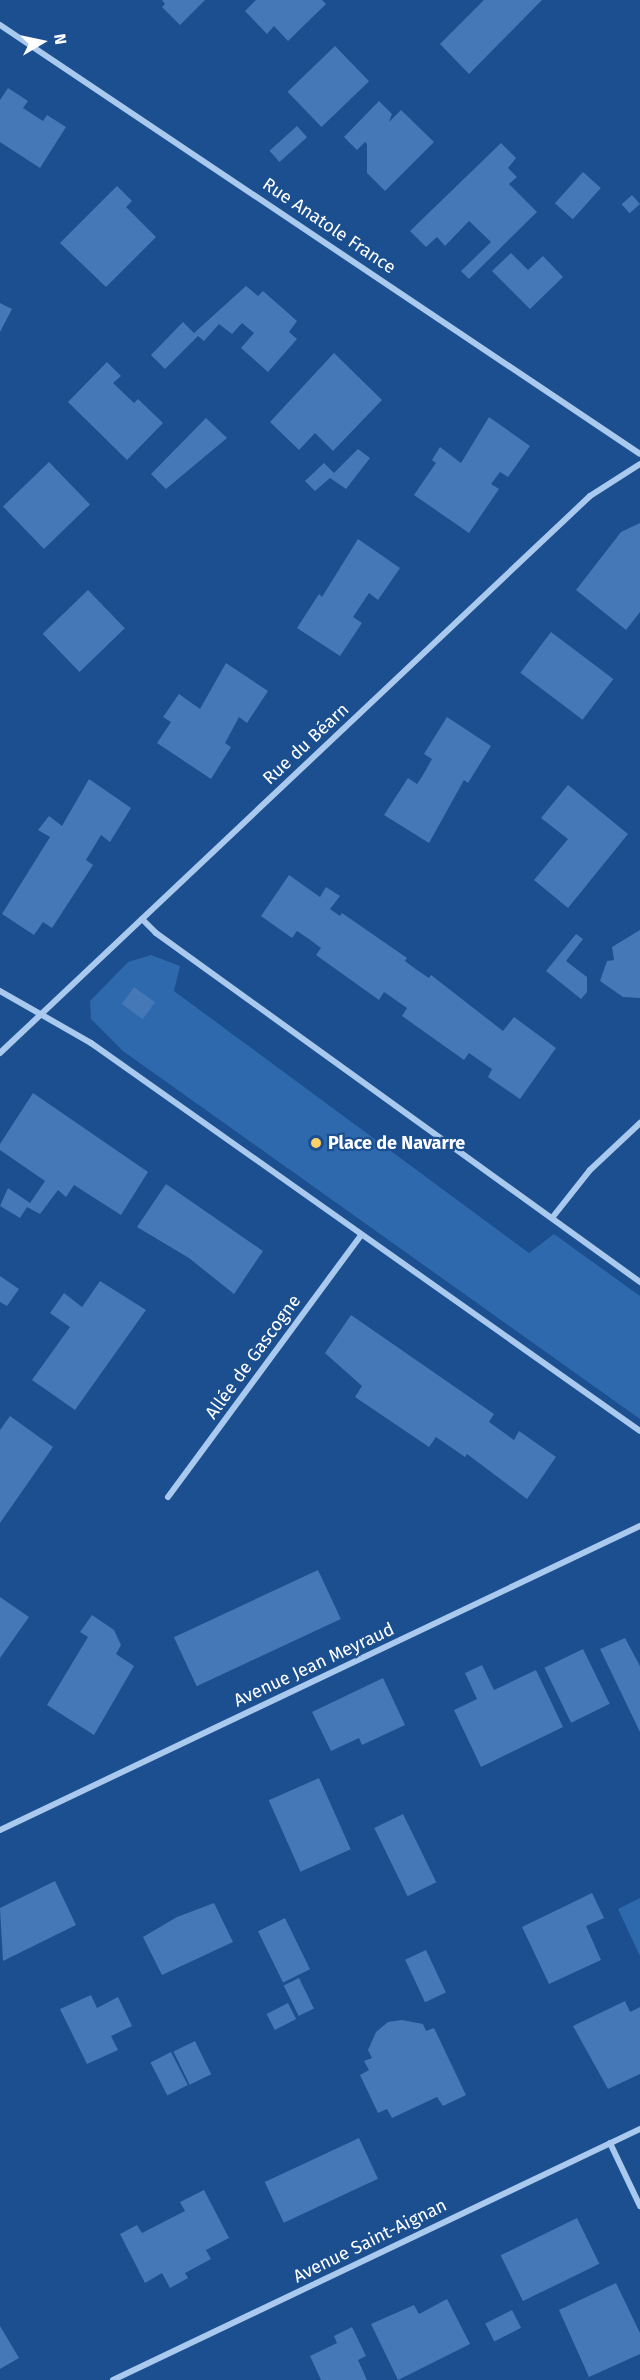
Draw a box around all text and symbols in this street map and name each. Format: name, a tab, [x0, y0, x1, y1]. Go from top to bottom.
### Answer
north arrow	[12, 12, 72, 72]
text: N	[50, 32, 70, 46]
street label: Rue Anatole France	[258, 173, 400, 279]
street label: Rue du Béarn	[258, 699, 354, 789]
place label: Place de Navarre	[328, 1132, 465, 1154]
marker: Place de Navarre	[309, 1136, 323, 1150]
street label: Allée de Gascogne	[201, 1291, 305, 1423]
street label: Avenue Jean Meyraud	[230, 1618, 398, 1712]
street label: Avenue Saint-Aignan	[290, 2194, 450, 2288]

